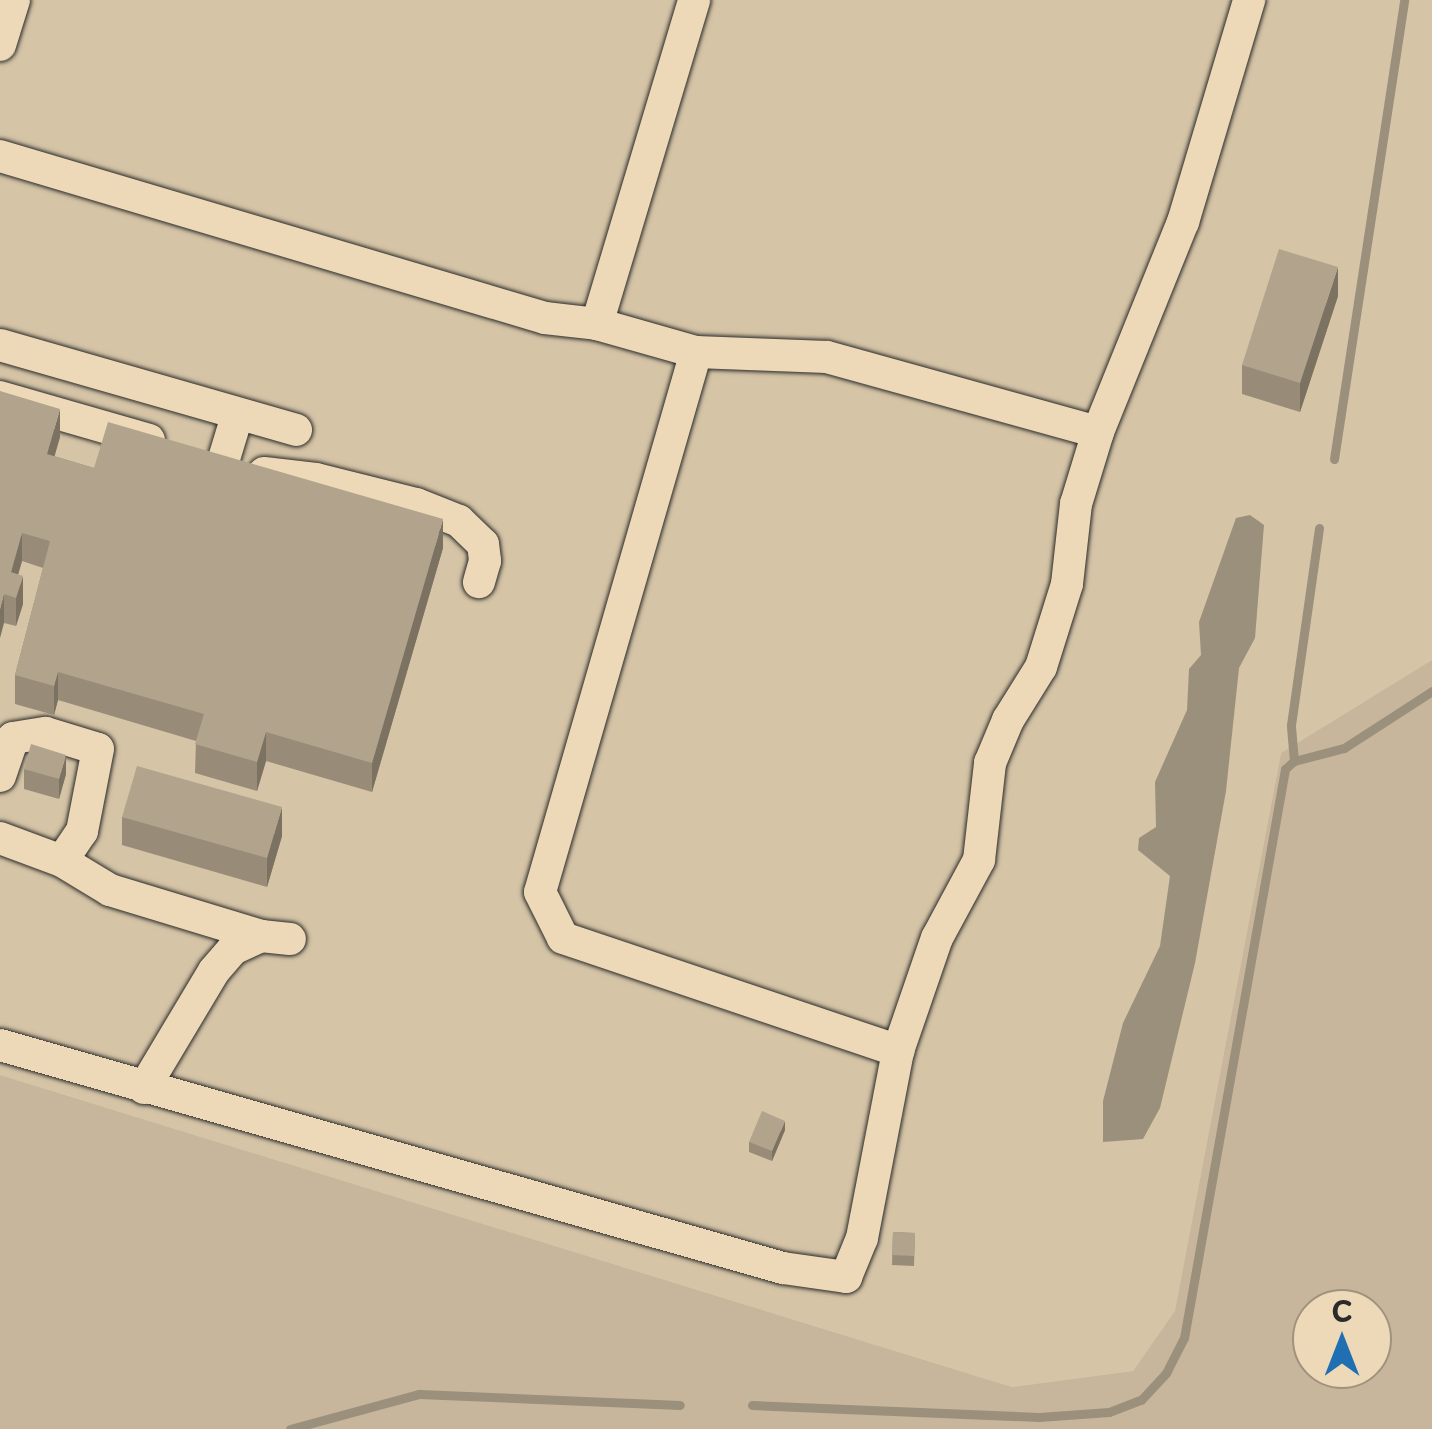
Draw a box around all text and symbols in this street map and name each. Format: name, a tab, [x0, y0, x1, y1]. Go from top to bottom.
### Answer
north arrow	[1292, 1289, 1392, 1389]
text: С	[1331, 1289, 1353, 1332]

